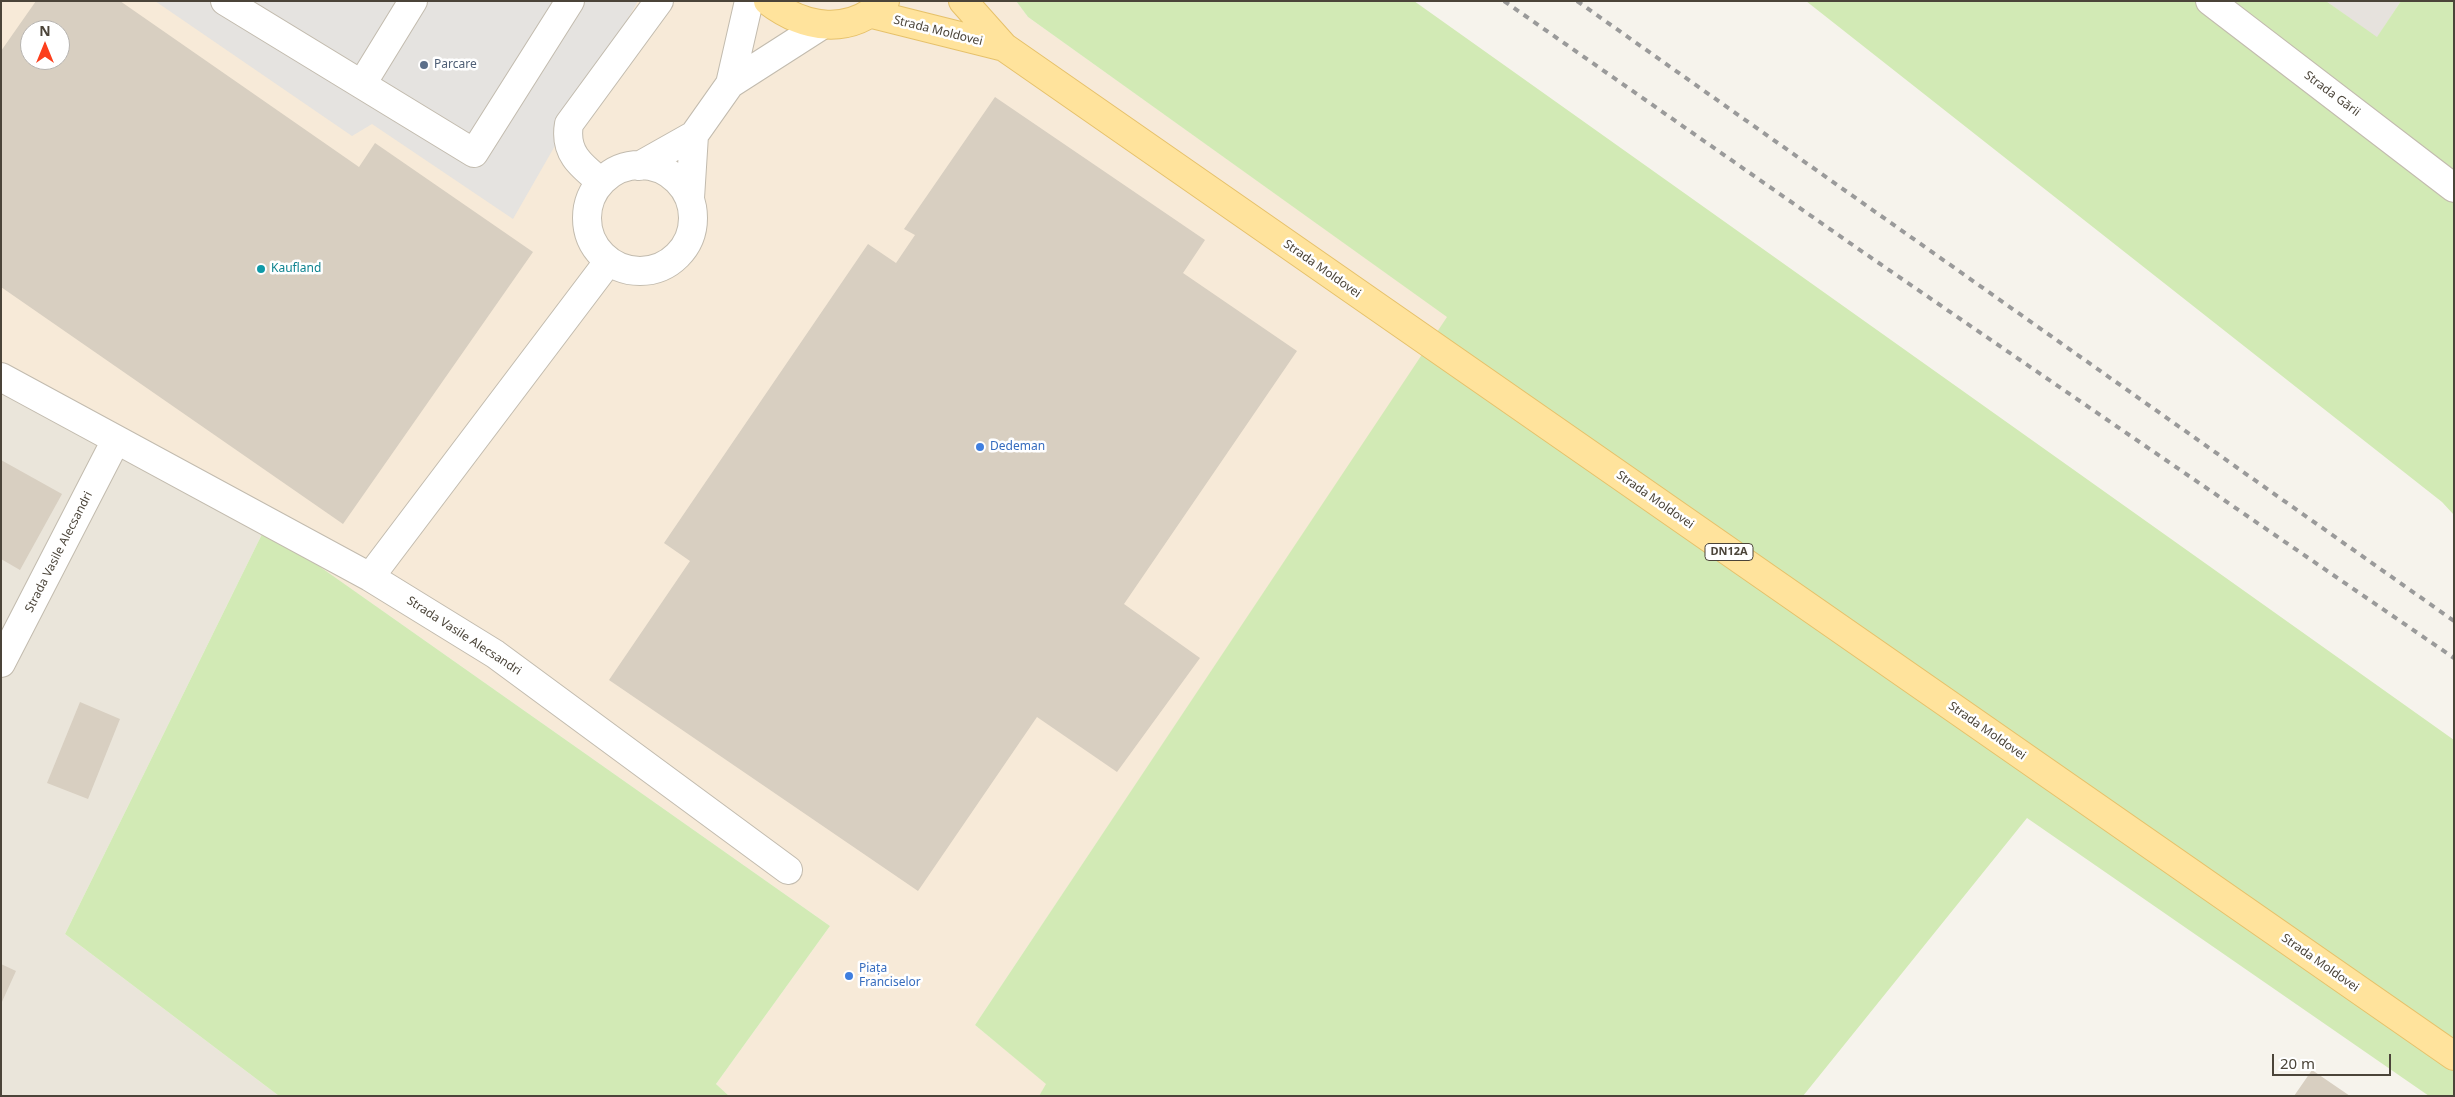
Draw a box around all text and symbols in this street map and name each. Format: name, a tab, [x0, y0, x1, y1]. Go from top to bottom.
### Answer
street label: Strada Moldovei	[892, 13, 984, 49]
north arrow	[20, 20, 70, 70]
text: N	[39, 21, 51, 40]
place label: Parcare	[434, 58, 477, 72]
marker: Parcare	[418, 59, 430, 71]
street label: Strada Gării	[2301, 68, 2363, 120]
street label: Strada Moldovei	[1281, 237, 1363, 301]
place label: Kaufland	[271, 262, 321, 276]
marker: Kaufland	[255, 263, 267, 275]
place label: Dedeman	[990, 440, 1045, 454]
marker: Dedeman	[974, 441, 986, 453]
street label: Strada Moldovei	[1614, 468, 1696, 532]
street label: Strada Vasile Alecsandri	[22, 489, 96, 615]
road number: DN12A	[1705, 544, 1753, 560]
street label: Strada Vasile Alecsandri	[404, 594, 524, 678]
street label: Strada Moldovei	[1946, 699, 2028, 763]
street label: Strada Moldovei	[2279, 931, 2361, 995]
place label: Piața Franciselor	[859, 962, 921, 990]
marker: Piața Franciselor	[843, 970, 855, 982]
scale bar	[2275, 1044, 2394, 1076]
text: 20 m	[2280, 1053, 2315, 1073]

